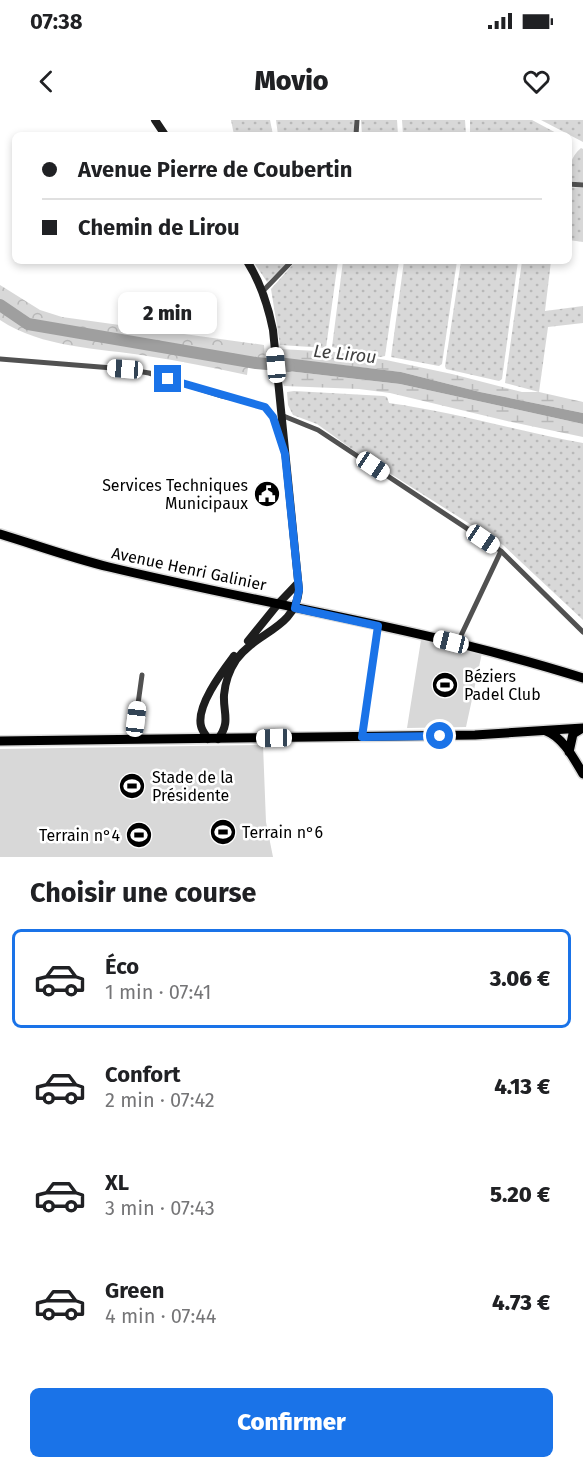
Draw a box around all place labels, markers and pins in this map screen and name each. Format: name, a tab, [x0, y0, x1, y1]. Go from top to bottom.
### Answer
place label: Services Techniques Municipaux	[102, 476, 248, 513]
public building icon: Services Techniques Municipaux	[252, 479, 282, 509]
place label: Béziers Padel Club	[464, 667, 541, 704]
sports icon: Béziers Padel Club	[430, 670, 460, 700]
place label: Stade de la Présidente	[152, 768, 233, 805]
sports icon: Stade de la Présidente	[117, 771, 147, 801]
sports icon: Terrain n°6	[208, 817, 238, 847]
sports icon: Terrain n°4	[124, 820, 154, 850]
place label: Terrain n°6	[242, 823, 323, 842]
place label: Terrain n°4	[39, 826, 120, 845]

